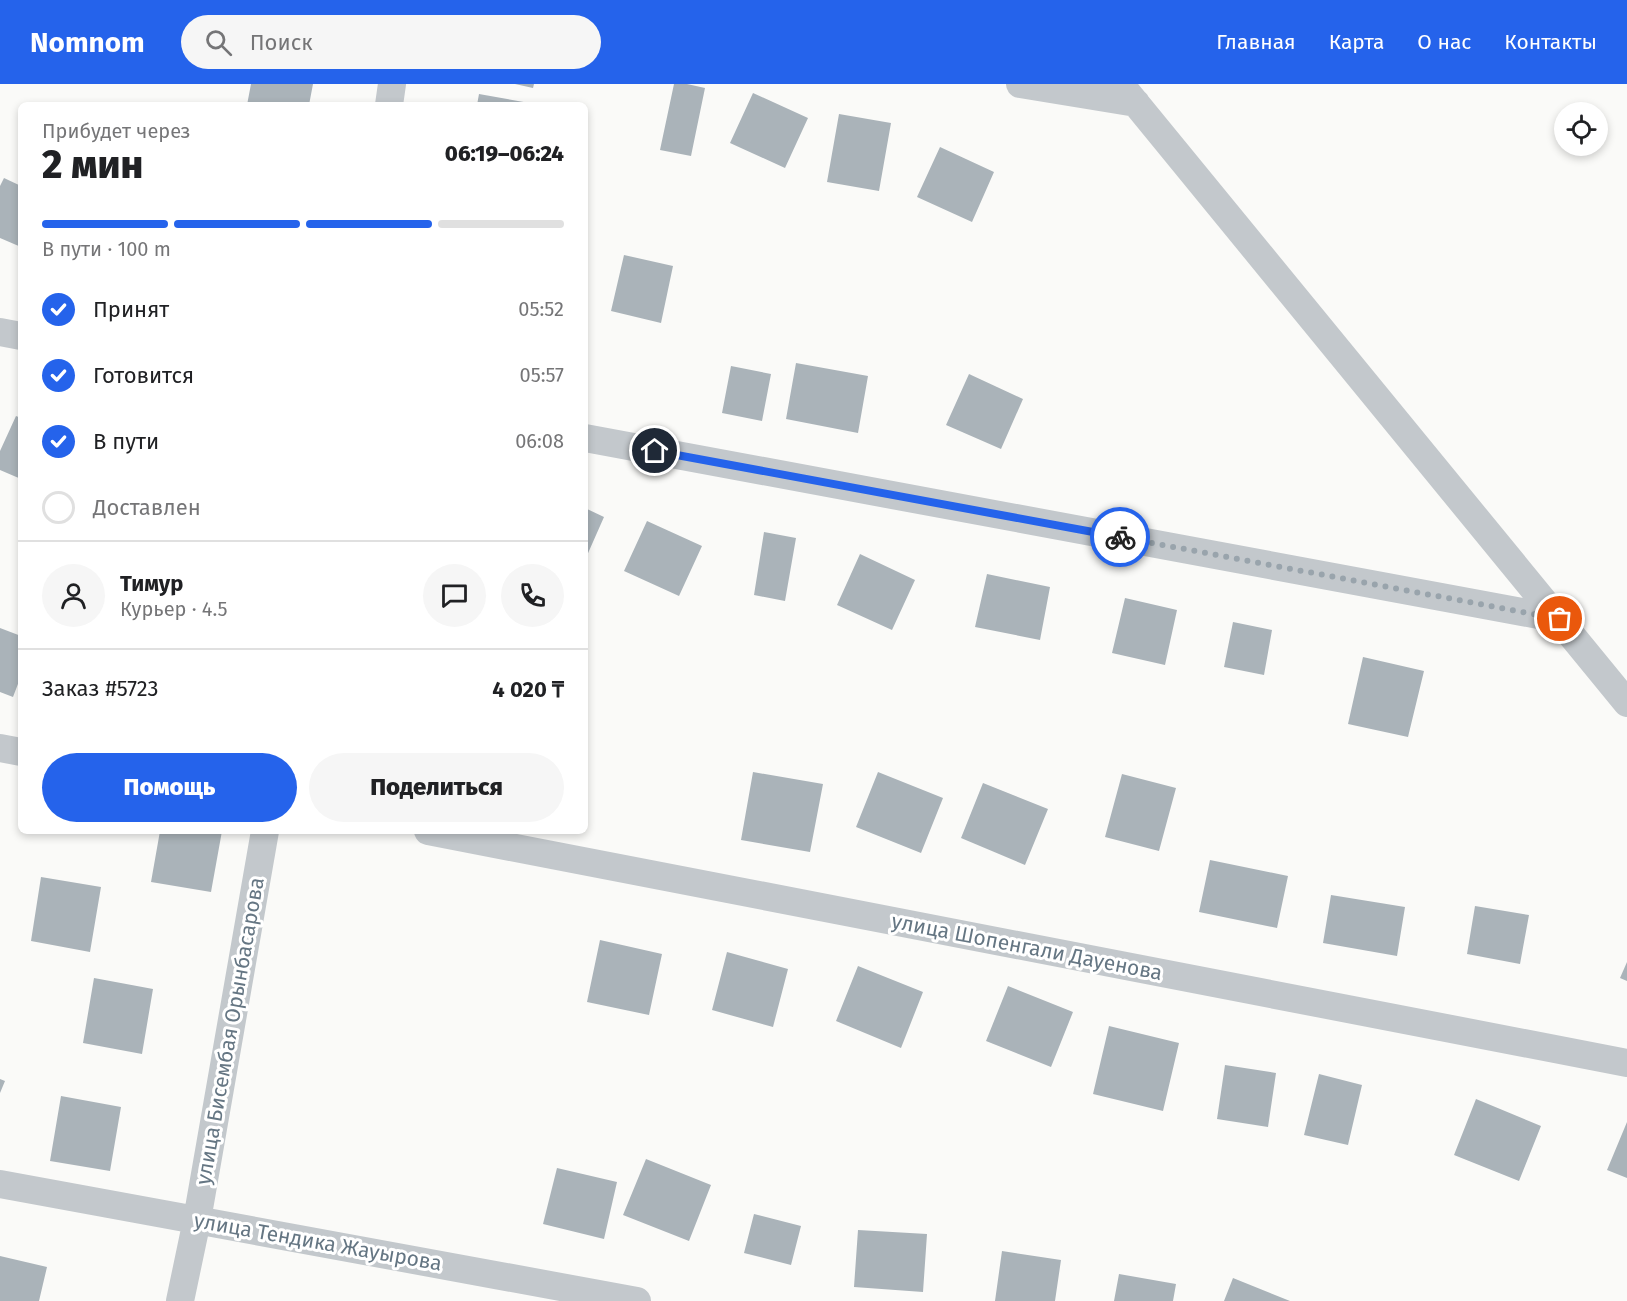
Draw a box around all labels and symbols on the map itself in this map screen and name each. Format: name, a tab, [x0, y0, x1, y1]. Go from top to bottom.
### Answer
pin	[629, 425, 680, 476]
courier	[1090, 507, 1150, 567]
pin	[1534, 593, 1585, 644]
street label: улица Бисембая Орынбасарова	[190, 875, 270, 1187]
street label: улица Шопенгали Дауенова	[889, 908, 1165, 986]
street label: улица Тендика Жауырова	[192, 1207, 444, 1277]

